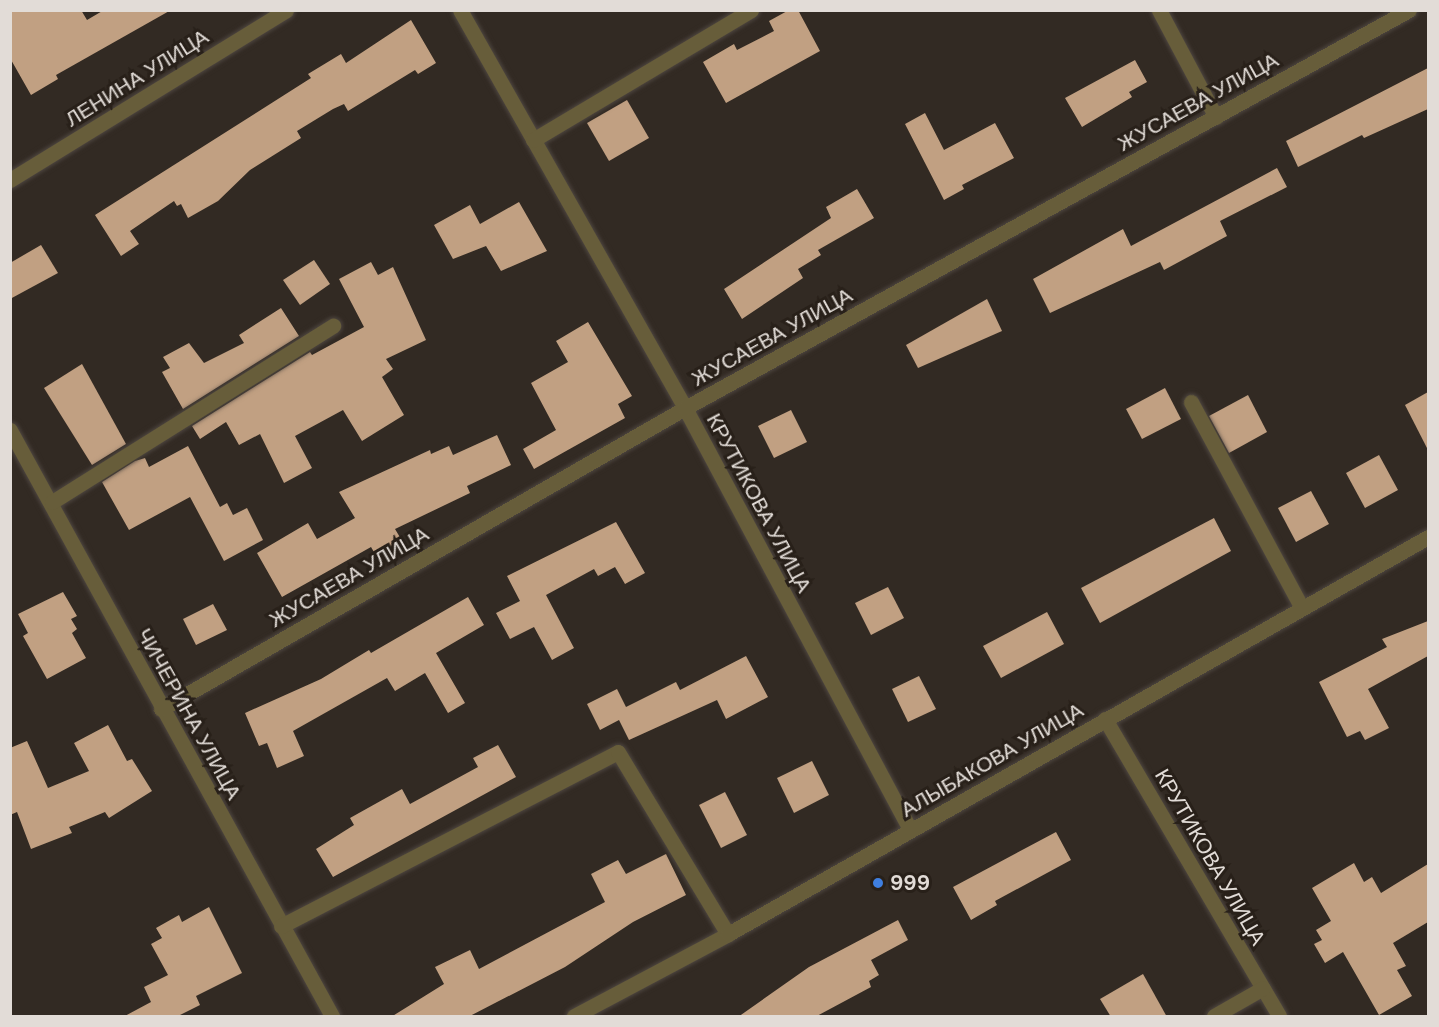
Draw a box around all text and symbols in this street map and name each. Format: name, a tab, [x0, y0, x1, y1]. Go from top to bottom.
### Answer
street label: ЛЕНИНА УЛИЦА	[61, 24, 213, 132]
street label: ЖУСАЕВА УЛИЦА	[1113, 47, 1283, 157]
street label: ЖУСАЕВА УЛИЦА	[687, 282, 857, 392]
street label: КРУТИКОВА УЛИЦА	[701, 409, 817, 597]
street label: ЖУСАЕВА УЛИЦА	[265, 521, 433, 633]
street label: ЧИЧЕРИНА УЛИЦА	[131, 624, 247, 804]
street label: АЛЫБАКОВА УЛИЦА	[896, 697, 1088, 823]
street label: КРУТИКОВА УЛИЦА	[1149, 764, 1271, 950]
place label: 999	[890, 870, 930, 896]
marker: 999	[871, 876, 885, 890]

